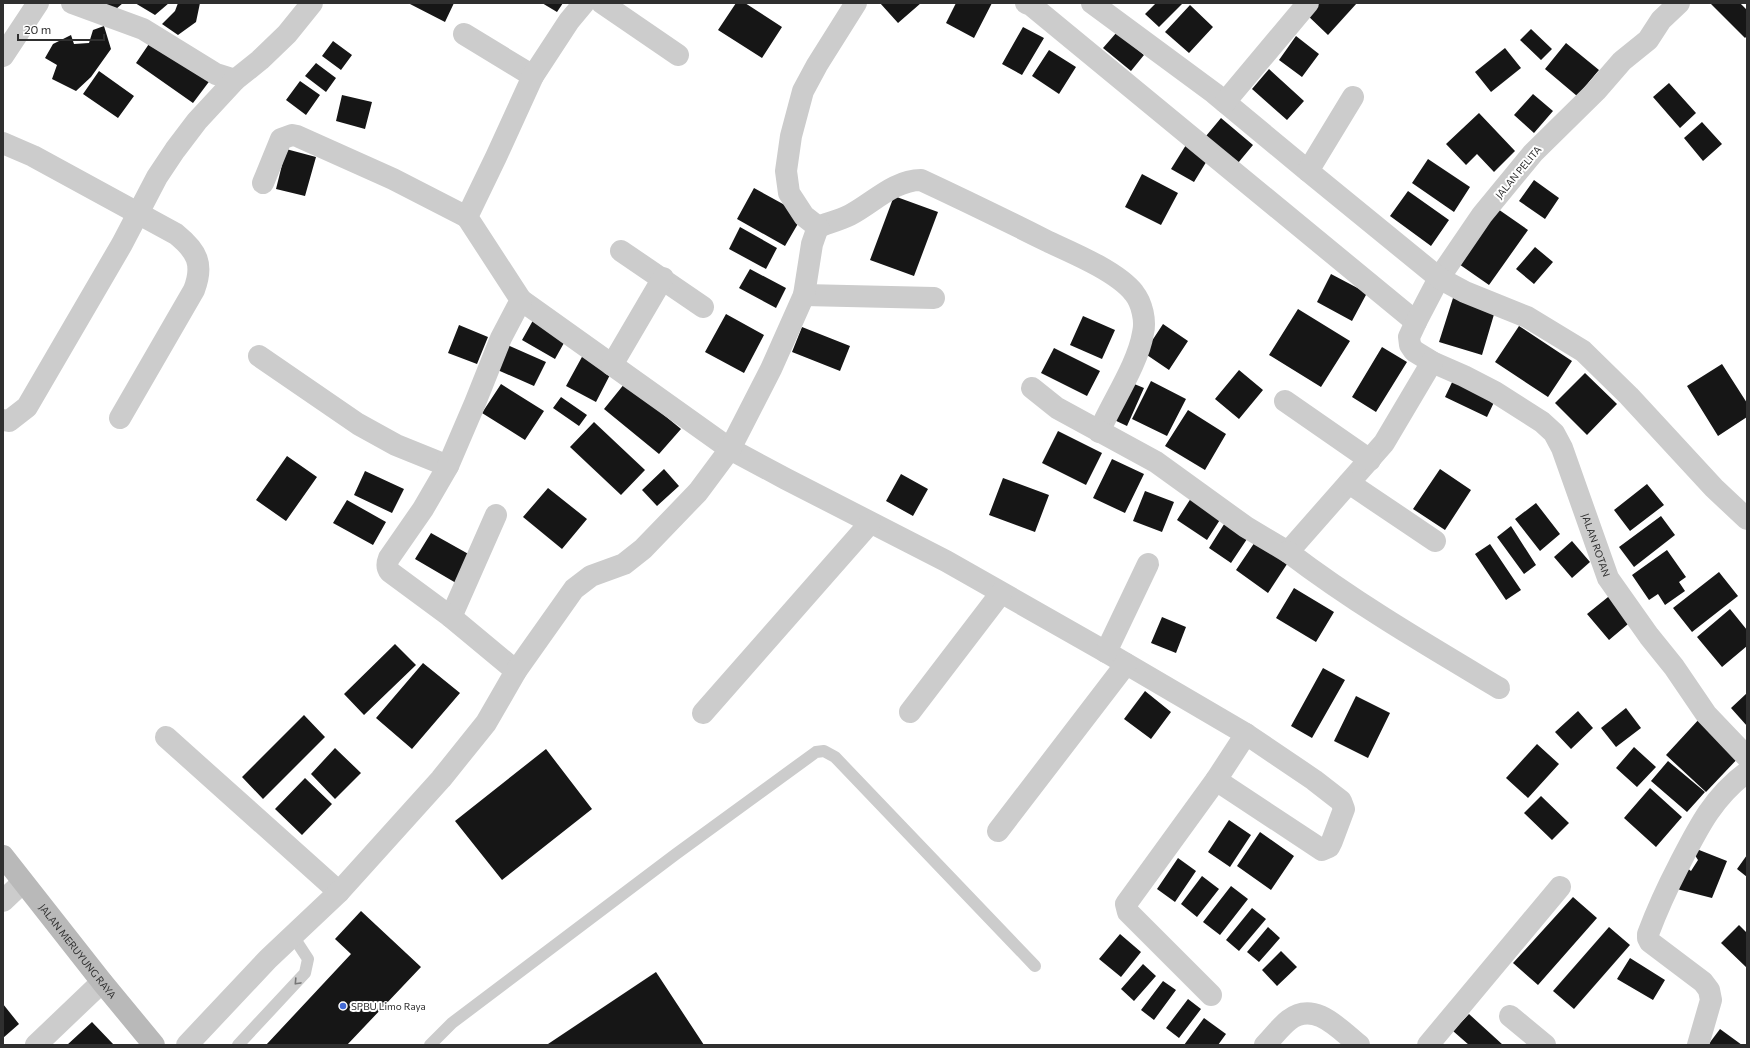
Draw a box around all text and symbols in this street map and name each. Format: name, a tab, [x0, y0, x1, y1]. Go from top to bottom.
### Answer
scale bar	[18, 16, 104, 42]
text: 20 m	[24, 22, 51, 36]
street label: JALAN PELITA	[1492, 143, 1544, 201]
street label: JALAN ROTAN	[1580, 512, 1613, 578]
street label: JALAN MERUYUNG RAYA	[37, 901, 119, 1001]
one-way arrow	[294, 977, 302, 985]
place label: SPBU Limo Raya	[351, 1000, 426, 1012]
marker: SPBU Limo Raya	[338, 1001, 348, 1011]

